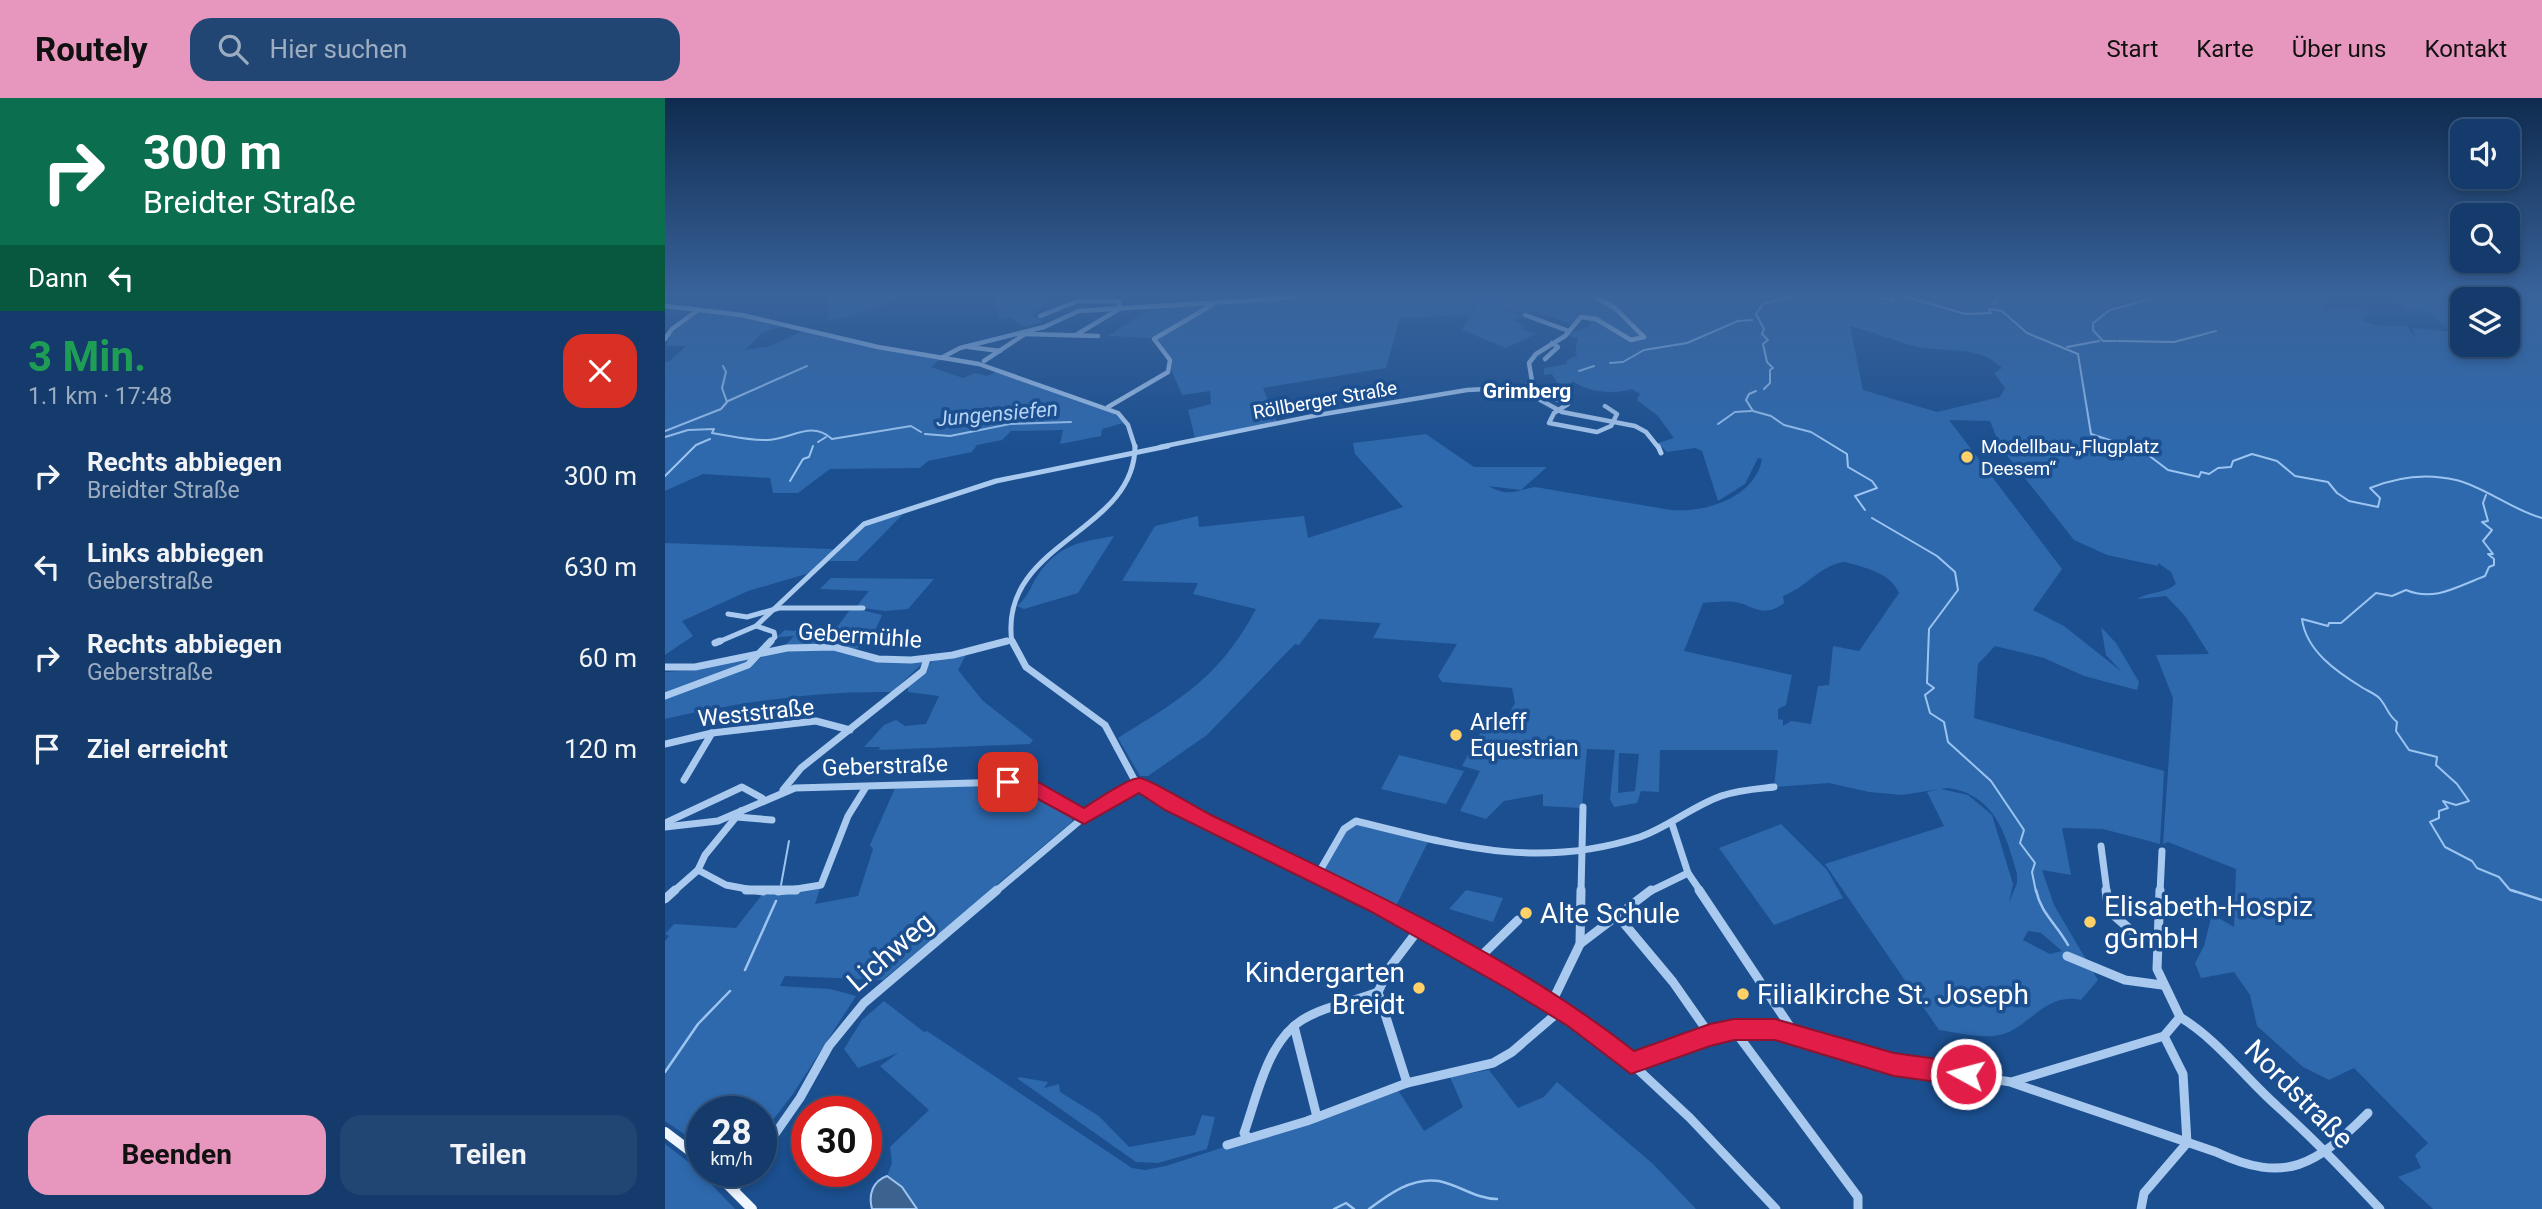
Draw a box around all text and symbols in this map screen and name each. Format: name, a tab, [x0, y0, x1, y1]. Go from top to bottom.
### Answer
search box	[190, 18, 680, 81]
text: Routely	[35, 30, 148, 69]
icon: search	[214, 30, 252, 68]
text: Hier suchen	[270, 34, 407, 64]
text: Start	[2107, 35, 2158, 63]
text: Karte	[2196, 35, 2254, 63]
text: Über uns	[2292, 35, 2386, 63]
text: Kontakt	[2424, 35, 2507, 63]
map controls	[2450, 119, 2520, 357]
button: sound	[2450, 119, 2520, 189]
text: 300 m	[143, 124, 282, 181]
icon: right	[28, 126, 119, 217]
text: Breidter Straße	[143, 183, 356, 221]
button: search	[2450, 203, 2520, 273]
icon: left	[102, 259, 140, 297]
text: Dann	[28, 263, 88, 293]
button: layers	[2450, 287, 2520, 357]
text: 3 Min.	[28, 332, 146, 381]
button: close	[563, 334, 637, 408]
street label: Röllberger Straße	[1251, 376, 1399, 424]
district label: Grimberg	[1483, 379, 1571, 403]
text: 1.1 km · 17:48	[28, 383, 172, 410]
water label: Jungensiefen	[935, 397, 1059, 431]
place label: Modellbau-„Flugplatz Deesem“	[1981, 435, 2159, 480]
text: Rechts abbiegen	[87, 447, 282, 477]
marker: Modellbau-„Flugplatz Deesem“	[1959, 449, 1975, 465]
icon: right	[28, 457, 66, 495]
text: 300 m	[564, 461, 637, 491]
text: Breidter Straße	[87, 477, 240, 504]
text: Links abbiegen	[87, 538, 264, 568]
icon: left	[28, 548, 66, 586]
text: 630 m	[564, 552, 637, 582]
text: Geberstraße	[87, 568, 213, 595]
street label: Gebermühle	[797, 618, 923, 654]
text: Rechts abbiegen	[87, 629, 282, 659]
icon: right	[28, 639, 66, 677]
text: 60 m	[579, 643, 637, 673]
text: Geberstraße	[87, 659, 213, 686]
street label: Weststraße	[697, 693, 815, 733]
place label: Arleff Equestrian	[1470, 709, 1579, 762]
marker: Arleff Equestrian	[1448, 727, 1464, 743]
icon: arrive	[28, 730, 66, 768]
text: Ziel erreicht	[87, 734, 228, 764]
text: 120 m	[564, 734, 637, 764]
street label: Geberstraße	[822, 750, 948, 782]
pin	[978, 752, 1038, 812]
icon: arrive	[989, 763, 1027, 801]
place label: Elisabeth-Hospiz gGmbH	[2104, 890, 2313, 955]
place label: Alte Schule	[1540, 897, 1680, 930]
marker: Alte Schule	[1518, 905, 1534, 921]
street label: Lichweg	[840, 906, 940, 998]
marker: Elisabeth-Hospiz gGmbH	[2082, 914, 2098, 930]
place label: Kindergarten Breidt	[1245, 956, 1405, 1021]
place label: Filialkirche St. Joseph	[1757, 978, 2029, 1011]
marker: Kindergarten Breidt	[1411, 980, 1427, 996]
marker: Filialkirche St. Joseph	[1735, 986, 1751, 1002]
street label: Nordstraße	[2238, 1033, 2360, 1155]
position arrow	[1929, 1037, 2003, 1111]
speed limit sign: 30	[791, 1096, 882, 1187]
text: 28	[711, 1112, 752, 1153]
button: Beenden	[28, 1115, 326, 1195]
button: Teilen	[340, 1115, 637, 1195]
text: km/h	[710, 1148, 753, 1169]

